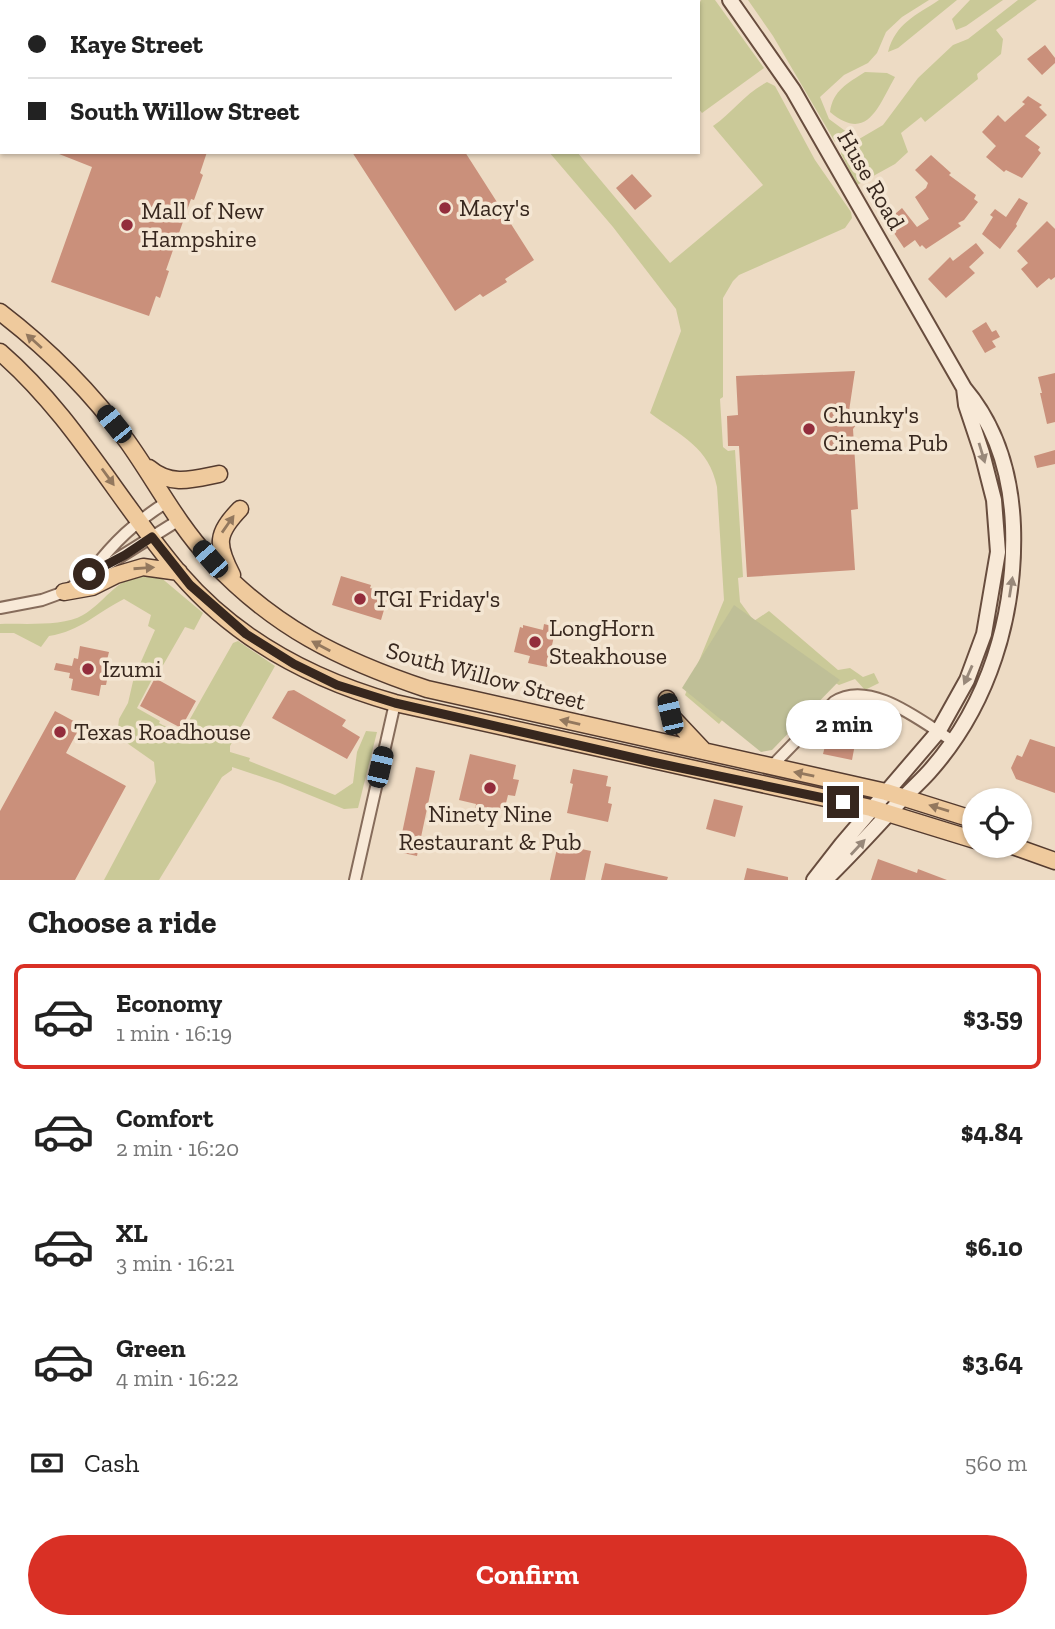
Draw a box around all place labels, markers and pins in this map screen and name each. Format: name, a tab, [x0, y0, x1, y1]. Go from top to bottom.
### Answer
place label: Macy's	[459, 193, 530, 222]
place label: Mall of New Hampshire	[141, 196, 264, 253]
marker: Macy's	[437, 200, 453, 216]
marker: Mall of New Hampshire	[119, 217, 135, 233]
place label: Chunky's Cinema Pub	[823, 400, 948, 457]
marker: Chunky's Cinema Pub	[801, 421, 817, 437]
place label: TGI Friday's	[374, 584, 500, 613]
marker: TGI Friday's	[352, 591, 368, 607]
place label: LongHorn Steakhouse	[549, 613, 667, 670]
marker: LongHorn Steakhouse	[527, 634, 543, 650]
place label: Izumi	[102, 654, 162, 683]
marker: Izumi	[80, 661, 96, 677]
place label: Texas Roadhouse	[74, 717, 251, 746]
marker: Texas Roadhouse	[52, 724, 68, 740]
marker: Ninety Nine Restaurant & Pub	[482, 780, 498, 796]
place label: Ninety Nine Restaurant & Pub	[398, 799, 582, 856]

